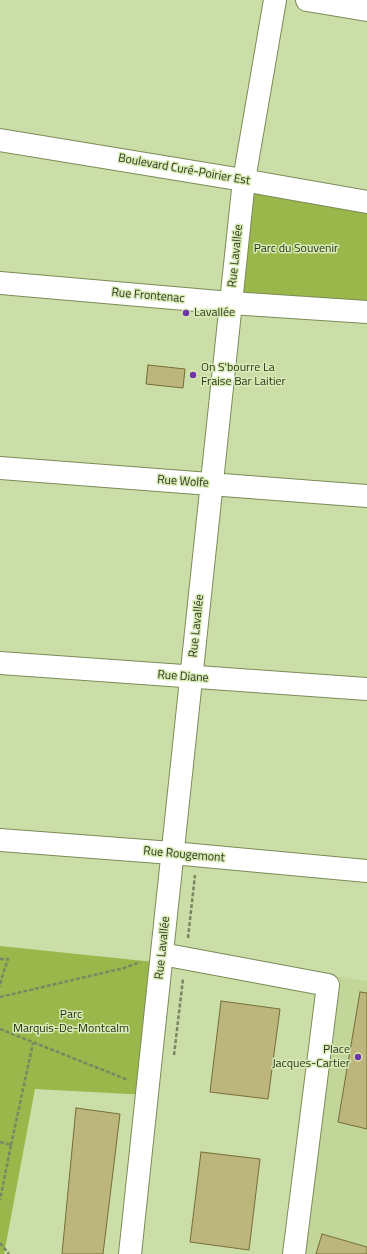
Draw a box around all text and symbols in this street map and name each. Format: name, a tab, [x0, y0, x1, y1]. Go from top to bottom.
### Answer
street label: Boulevard Curé-Poirier Est	[117, 151, 251, 189]
street label: Rue Lavallée	[226, 224, 246, 288]
park label: Parc du Souvenir	[254, 242, 338, 256]
street label: Rue Frontenac	[111, 286, 185, 306]
place label: Lavallée	[194, 306, 235, 320]
marker: Lavallée	[181, 308, 191, 318]
place label: On S'bourre La Fraise Bar Laitier	[201, 361, 286, 389]
marker: On S'bourre La Fraise Bar Laitier	[188, 370, 198, 380]
street label: Rue Wolfe	[157, 473, 209, 491]
street label: Rue Lavallée	[187, 594, 207, 658]
street label: Rue Diane	[157, 668, 209, 686]
street label: Rue Rougemont	[143, 844, 225, 866]
street label: Rue Lavallée	[153, 916, 173, 980]
park label: Parc Marquis-De-Montcalm	[13, 1008, 129, 1036]
place label: Place Jacques-Cartier	[272, 1043, 350, 1071]
marker: Place Jacques-Cartier	[353, 1052, 363, 1062]

